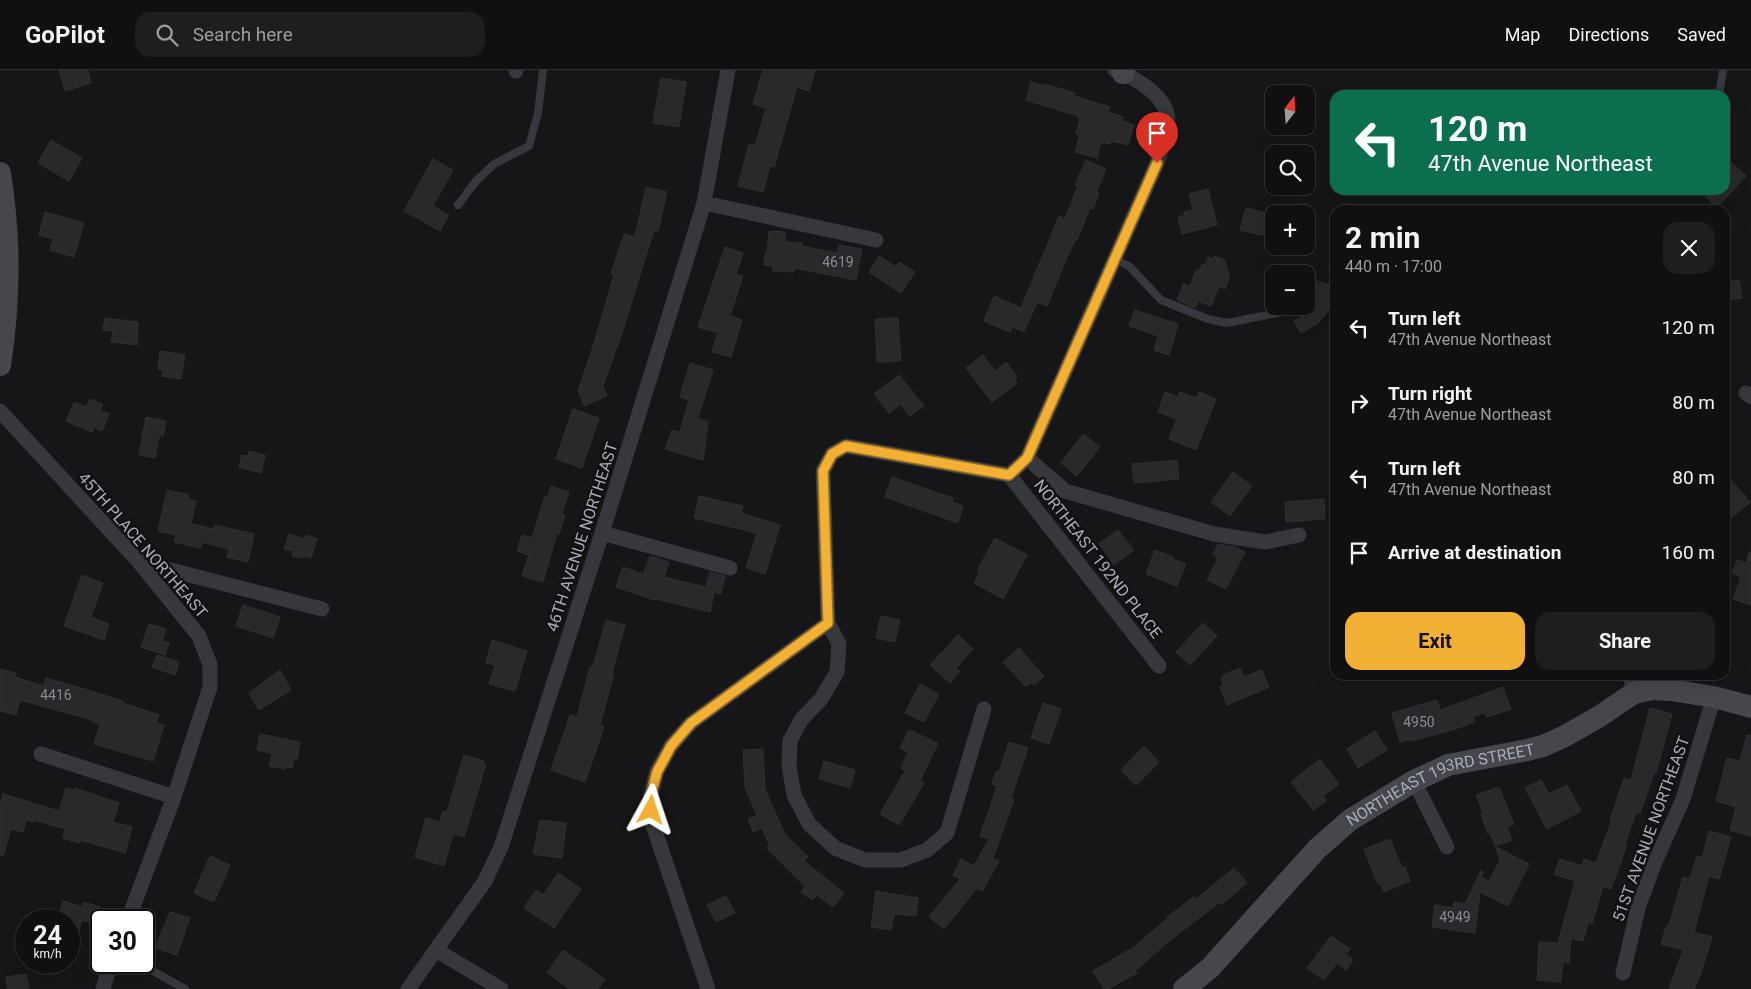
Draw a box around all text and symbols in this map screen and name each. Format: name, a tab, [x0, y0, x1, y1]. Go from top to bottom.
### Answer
search box	[135, 12, 485, 57]
text: GoPilot	[25, 21, 105, 49]
icon: search	[153, 21, 181, 49]
text: Search here	[193, 23, 293, 46]
text: Map	[1505, 24, 1540, 45]
text: Directions	[1568, 24, 1649, 45]
text: Saved	[1677, 24, 1726, 45]
north arrow	[1265, 85, 1315, 135]
map controls	[1265, 85, 1315, 315]
text: 120 m	[1428, 109, 1527, 150]
icon: left	[1345, 110, 1410, 175]
pin	[1136, 112, 1178, 163]
icon: arrive	[1143, 119, 1171, 147]
button: search	[1265, 145, 1315, 195]
text: 47th Avenue Northeast	[1428, 151, 1653, 176]
button: +	[1265, 205, 1315, 255]
text: 2 min	[1345, 220, 1420, 255]
button: close	[1663, 222, 1715, 274]
house number: 4619	[822, 254, 854, 270]
text: 440 m · 17:00	[1345, 257, 1442, 276]
button: −	[1265, 265, 1315, 315]
text: Turn left	[1388, 307, 1461, 330]
icon: left	[1345, 314, 1373, 342]
text: 120 m	[1662, 316, 1715, 339]
text: 47th Avenue Northeast	[1388, 330, 1551, 349]
text: Turn right	[1388, 382, 1472, 405]
icon: right	[1345, 389, 1373, 417]
text: 80 m	[1672, 391, 1715, 414]
text: 47th Avenue Northeast	[1388, 405, 1551, 424]
street label: 46TH AVENUE NORTHEAST	[542, 439, 622, 634]
text: Turn left	[1388, 457, 1461, 480]
icon: left	[1345, 464, 1373, 492]
text: 80 m	[1672, 466, 1715, 489]
street label: 45TH PLACE NORTHEAST	[75, 468, 212, 622]
street label: NORTHEAST 192ND PLACE	[1030, 476, 1166, 642]
text: 47th Avenue Northeast	[1388, 480, 1551, 499]
icon: arrive	[1345, 539, 1373, 567]
text: Arrive at destination	[1388, 541, 1561, 564]
text: 160 m	[1662, 541, 1715, 564]
button: Exit	[1345, 612, 1525, 670]
button: Share	[1535, 612, 1715, 670]
house number: 4416	[40, 687, 72, 703]
house number: 4950	[1403, 714, 1435, 730]
street label: 51ST AVENUE NORTHEAST	[1609, 733, 1694, 924]
street label: NORTHEAST 193RD STREET	[1343, 739, 1537, 830]
position arrow	[624, 783, 676, 835]
speed limit sign: 30	[90, 909, 155, 974]
house number: 4949	[1439, 909, 1471, 925]
text: 24	[33, 921, 62, 950]
text: km/h	[33, 947, 62, 961]

